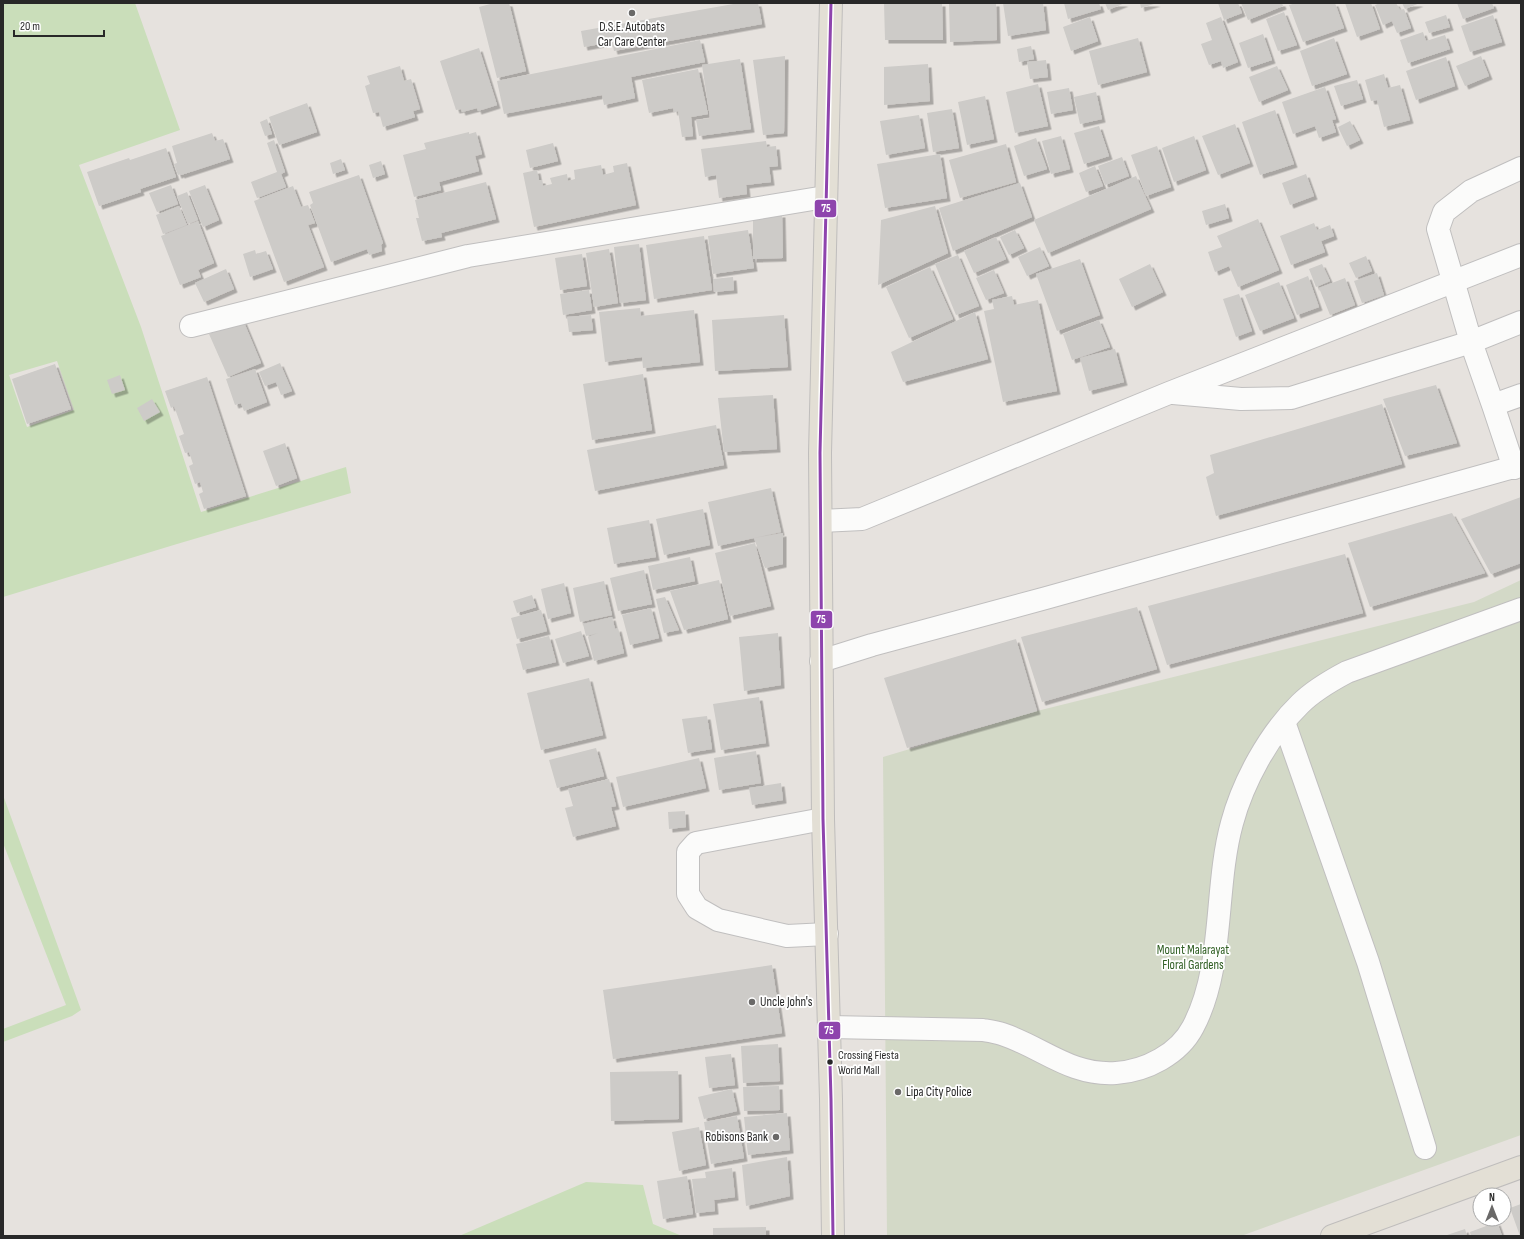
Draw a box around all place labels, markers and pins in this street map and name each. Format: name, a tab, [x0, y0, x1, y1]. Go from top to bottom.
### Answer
marker: D.S.E. Autobats Car Care Center	[627, 8, 637, 18]
place label: D.S.E. Autobats Car Care Center	[598, 19, 667, 50]
place label: Uncle John's	[760, 994, 813, 1010]
marker: Uncle John's	[747, 997, 757, 1007]
place label: Crossing Fiesta World Mall	[838, 1048, 899, 1078]
marker: Crossing Fiesta World Mall	[825, 1057, 835, 1067]
place label: Lipa City Police	[906, 1084, 972, 1100]
marker: Lipa City Police	[893, 1087, 903, 1097]
place label: Robisons Bank	[705, 1129, 768, 1145]
marker: Robisons Bank	[771, 1132, 781, 1142]

